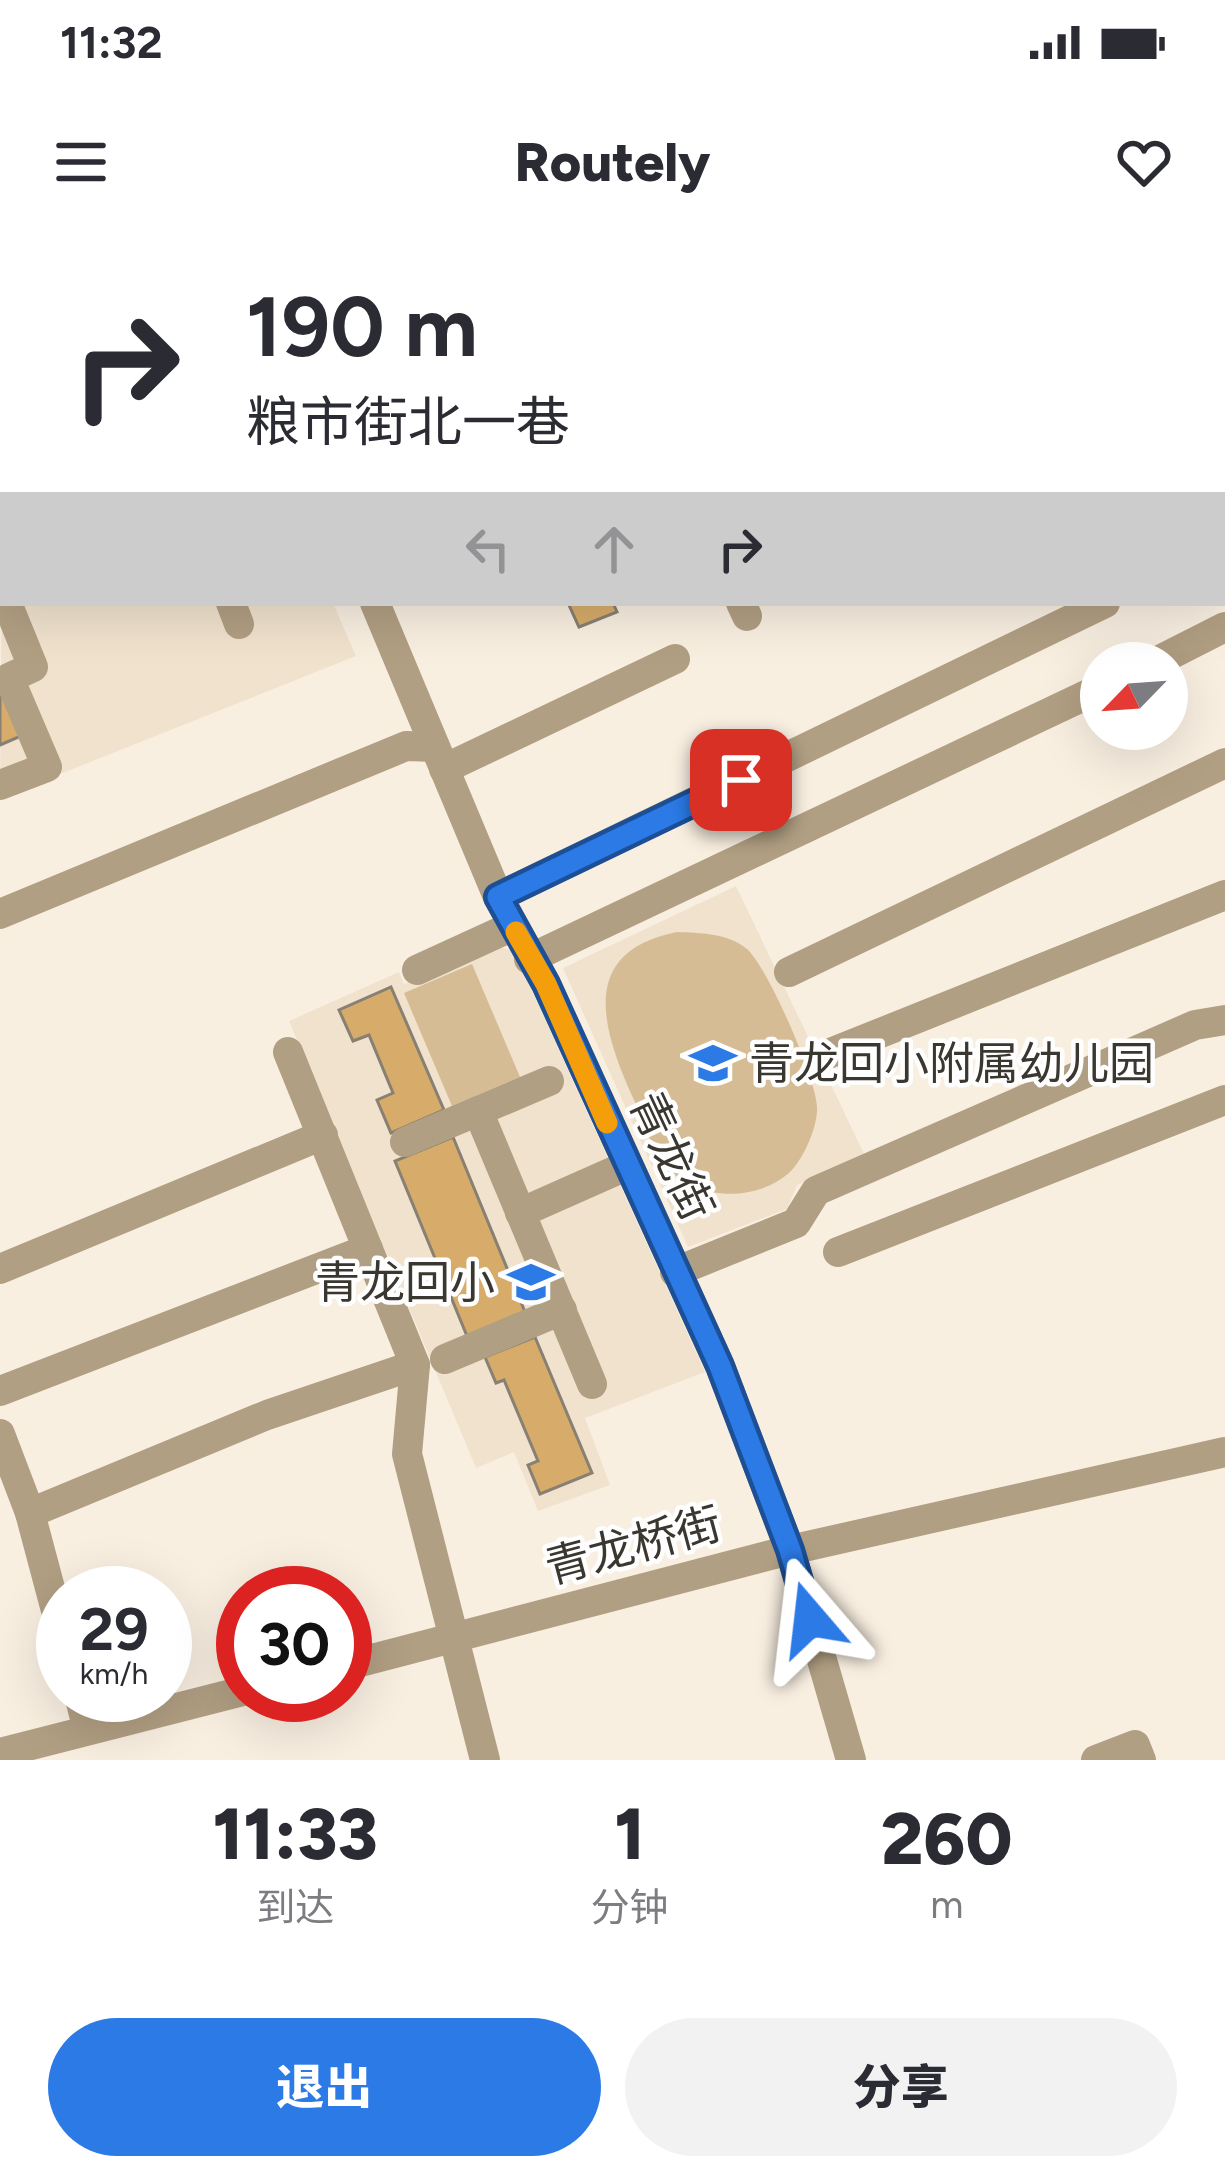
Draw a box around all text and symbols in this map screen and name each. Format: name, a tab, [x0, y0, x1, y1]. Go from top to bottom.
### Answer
text: 11:32	[60, 15, 163, 69]
icon: menu	[48, 129, 114, 195]
icon: heart	[1111, 129, 1177, 195]
text: Routely	[515, 130, 710, 195]
text: 190 m	[246, 276, 478, 377]
icon: right	[48, 288, 204, 444]
text: 粮市街北一巷	[246, 390, 570, 455]
icon: left	[455, 516, 521, 582]
icon: ahead	[581, 516, 647, 582]
icon: right	[707, 516, 773, 582]
north arrow	[1080, 642, 1188, 750]
map controls	[1080, 642, 1188, 750]
pin	[690, 729, 792, 831]
icon: arrive	[708, 747, 774, 813]
place label: 青龙回小附属幼儿园	[749, 1036, 1154, 1090]
school or university icon: 青龙回小附属幼儿园	[688, 1038, 738, 1088]
street label: 青龙街	[619, 1083, 725, 1229]
place label: 青龙回小	[315, 1255, 495, 1309]
school or university icon: 青龙回小	[506, 1257, 556, 1307]
street label: 青龙桥街	[539, 1496, 727, 1594]
position arrow	[747, 1556, 873, 1682]
speed limit sign: 30	[216, 1566, 372, 1722]
text: 29	[79, 1593, 149, 1665]
text: km/h	[80, 1655, 148, 1692]
text: 11:33	[213, 1791, 378, 1877]
text: 1	[614, 1791, 645, 1877]
text: 260	[881, 1796, 1012, 1882]
text: m	[930, 1881, 963, 1928]
text: 到达	[256, 1884, 334, 1931]
text: 分钟	[590, 1884, 668, 1931]
button: 退出	[48, 2018, 601, 2156]
button: 分享	[625, 2018, 1177, 2156]

